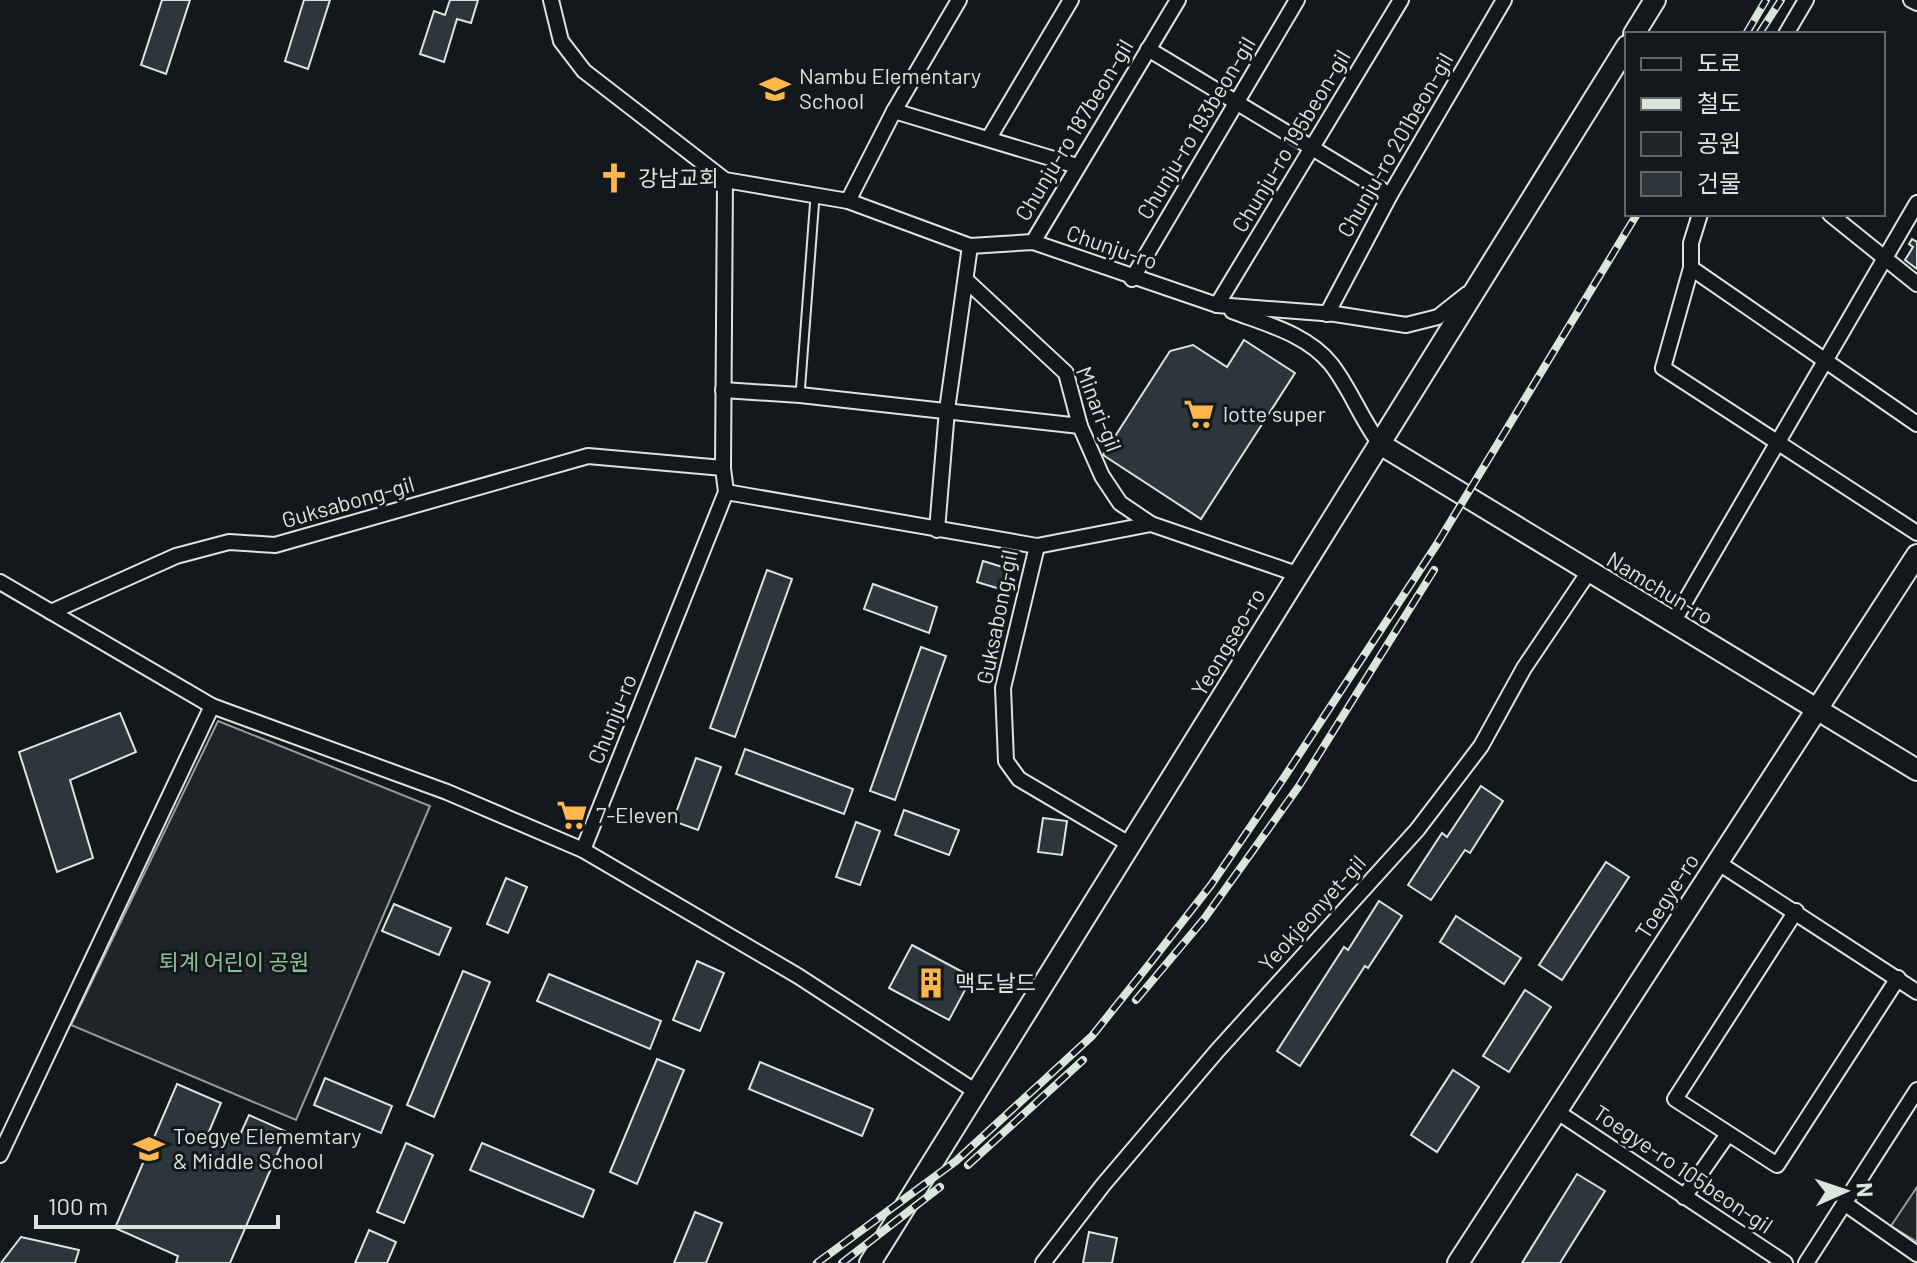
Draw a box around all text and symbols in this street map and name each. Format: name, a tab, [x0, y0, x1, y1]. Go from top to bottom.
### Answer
street label: Chunju-ro 193beon-gil	[1130, 32, 1260, 223]
legend	[1625, 32, 1885, 216]
street label: Chunju-ro 187beon-gil	[1009, 34, 1138, 225]
street label: Chunju-ro 195beon-gil	[1225, 45, 1355, 236]
street label: Chunju-ro 201beon-gil	[1331, 48, 1458, 241]
text: 도로	[1697, 48, 1741, 77]
place label: Nambu Elementary School	[799, 62, 981, 113]
school or university icon: Nambu Elementary School	[758, 72, 792, 106]
text: 철도	[1697, 88, 1741, 117]
text: 공원	[1697, 128, 1741, 157]
church icon: 강남교회	[597, 161, 631, 195]
place label: 강남교회	[638, 164, 719, 190]
text: 건물	[1697, 168, 1741, 197]
street label: Chunju-ro	[1063, 218, 1161, 274]
street label: Minari-gil	[1072, 362, 1128, 455]
supermarket icon: lotte super	[1182, 397, 1216, 431]
place label: lotte super	[1223, 400, 1326, 426]
street label: Guksabong-gil	[278, 470, 417, 532]
street label: Namchun-ro	[1603, 545, 1718, 629]
street label: Guksabong-gil	[970, 547, 1022, 686]
street label: Yeongseo-ro	[1185, 583, 1269, 700]
street label: Chunju-ro	[581, 670, 641, 767]
supermarket icon: 7-Eleven	[555, 798, 589, 832]
place label: 7-Eleven	[596, 801, 679, 827]
street label: Toegye-ro	[1629, 848, 1703, 943]
street label: Yeokjeonyet-gil	[1252, 849, 1370, 976]
park label: 퇴계 어린이 공원	[159, 948, 309, 974]
building icon: 맥도날드	[914, 966, 948, 1000]
place label: 맥도날드	[955, 969, 1036, 995]
street label: Toegye-ro 105beon-gil	[1589, 1098, 1778, 1238]
place label: Toegye Elememtary & Middle School	[173, 1122, 361, 1173]
school or university icon: Toegye Elememtary & Middle School	[132, 1132, 166, 1166]
north arrow	[1805, 1151, 1885, 1231]
scale bar	[36, 1179, 278, 1229]
text: N	[1853, 1182, 1879, 1198]
text: 100 m	[48, 1191, 108, 1220]

